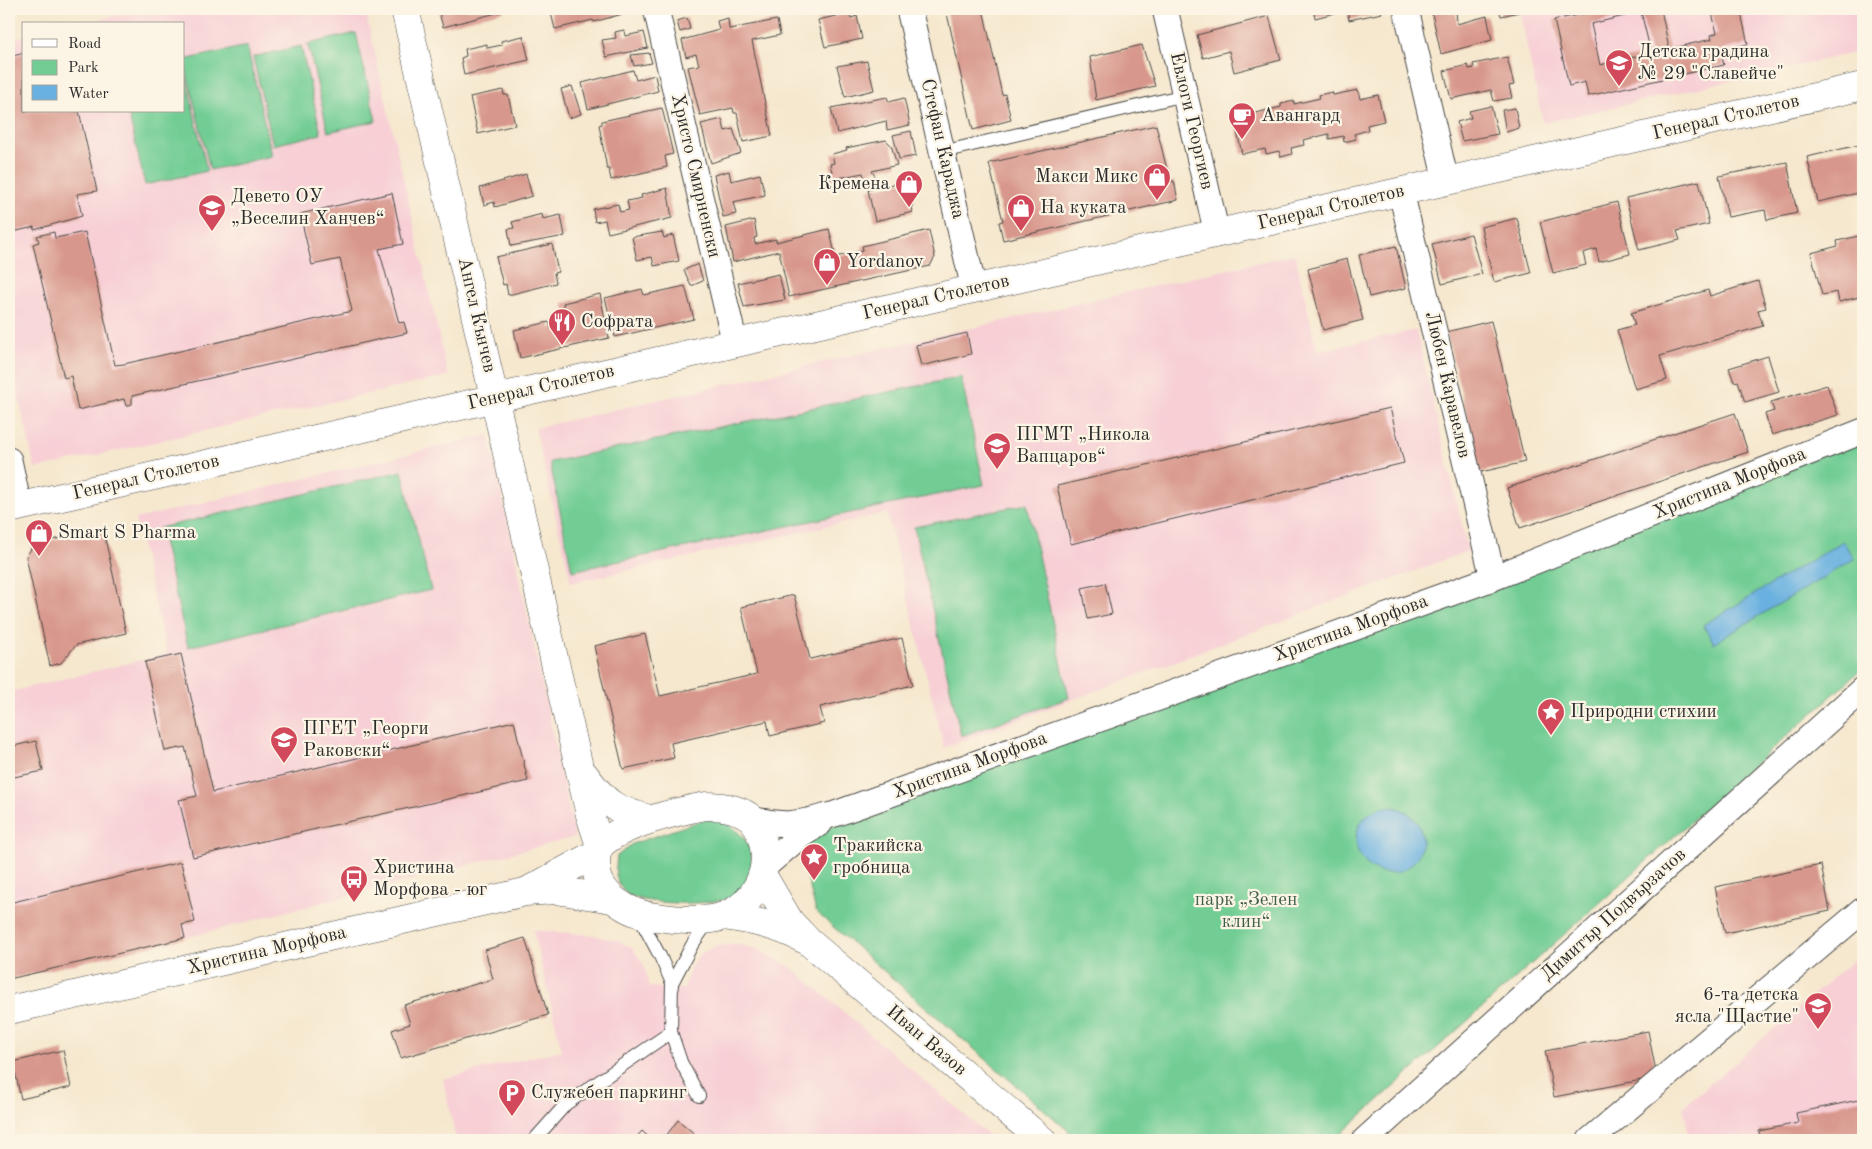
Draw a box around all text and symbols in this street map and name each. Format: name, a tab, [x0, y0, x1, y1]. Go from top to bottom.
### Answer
legend	[22, 22, 185, 112]
text: Road	[68, 37, 102, 52]
place label: Детска градина № 29 "Славейче"	[1638, 43, 1784, 84]
school or university icon: Детска градина № 29 "Славейче"	[1604, 48, 1634, 87]
street label: Евлоги Георгиев	[1166, 50, 1216, 192]
text: Park	[68, 61, 99, 76]
street label: Стефан Караджа	[917, 77, 967, 221]
text: Water	[68, 87, 109, 102]
street label: Христо Смирненски	[667, 92, 723, 260]
street label: Генерал Столетов	[1651, 92, 1801, 144]
cafe icon: Авангард	[1227, 101, 1257, 140]
place label: Авангард	[1261, 107, 1341, 126]
shop icon: Макси Микс	[1142, 162, 1172, 201]
place label: Макси Микс	[1035, 168, 1138, 187]
shop icon: Кремена	[894, 169, 924, 208]
place label: Кремена	[818, 175, 891, 194]
street label: Генерал Столетов	[1256, 182, 1406, 234]
place label: Девето ОУ „Веселин Ханчев“	[231, 188, 385, 229]
school or university icon: Девето ОУ „Веселин Ханчев“	[197, 193, 227, 232]
shop icon: На куката	[1006, 193, 1036, 232]
place label: На куката	[1040, 199, 1127, 218]
shop icon: Yordanov	[812, 247, 842, 286]
place label: Yordanov	[846, 253, 924, 272]
street label: Ангел Кънчев	[454, 256, 498, 374]
street label: Генерал Столетов	[861, 272, 1011, 324]
restaurant icon: Софрата	[547, 307, 577, 346]
street label: Любен Каравелов	[1421, 310, 1473, 460]
place label: Софрата	[581, 313, 654, 332]
street label: Генерал Столетов	[466, 362, 616, 414]
place label: ПГМТ „Никола Вапцаров“	[1016, 426, 1151, 467]
school or university icon: ПГМТ „Никола Вапцаров“	[982, 431, 1012, 470]
street label: Христина Морфова	[1651, 444, 1810, 523]
street label: Генерал Столетов	[71, 452, 221, 504]
shop icon: Smart S Pharma	[24, 518, 54, 557]
place label: Smart S Pharma	[58, 524, 197, 543]
street label: Христина Морфова	[1271, 592, 1431, 666]
place icon: Природни стихии	[1536, 697, 1566, 736]
place label: Природни стихии	[1570, 703, 1717, 722]
place label: ПГЕТ „Георги Раковски“	[303, 720, 429, 761]
school or university icon: ПГЕТ „Георги Раковски“	[269, 725, 299, 764]
street label: Христина Морфова	[890, 729, 1050, 803]
place label: Тракийска гробница	[833, 837, 924, 878]
place icon: Тракийска гробница	[799, 842, 829, 881]
street label: Димитър Подвързачов	[1538, 845, 1690, 985]
place label: Христина Морфова - юг	[373, 859, 487, 900]
bus stop icon: Христина Морфова - юг	[339, 864, 369, 903]
park label: парк „Зелен клин“	[1195, 891, 1297, 932]
street label: Христина Морфова	[186, 923, 349, 979]
place label: 6-та детска ясла "Щастие"	[1675, 986, 1800, 1027]
school or university icon: 6-та детска ясла "Щастие"	[1803, 991, 1833, 1030]
street label: Иван Вазов	[882, 1002, 970, 1080]
parking icon: Служебен паркинг	[497, 1078, 527, 1117]
place label: Служебен паркинг	[531, 1084, 687, 1103]

